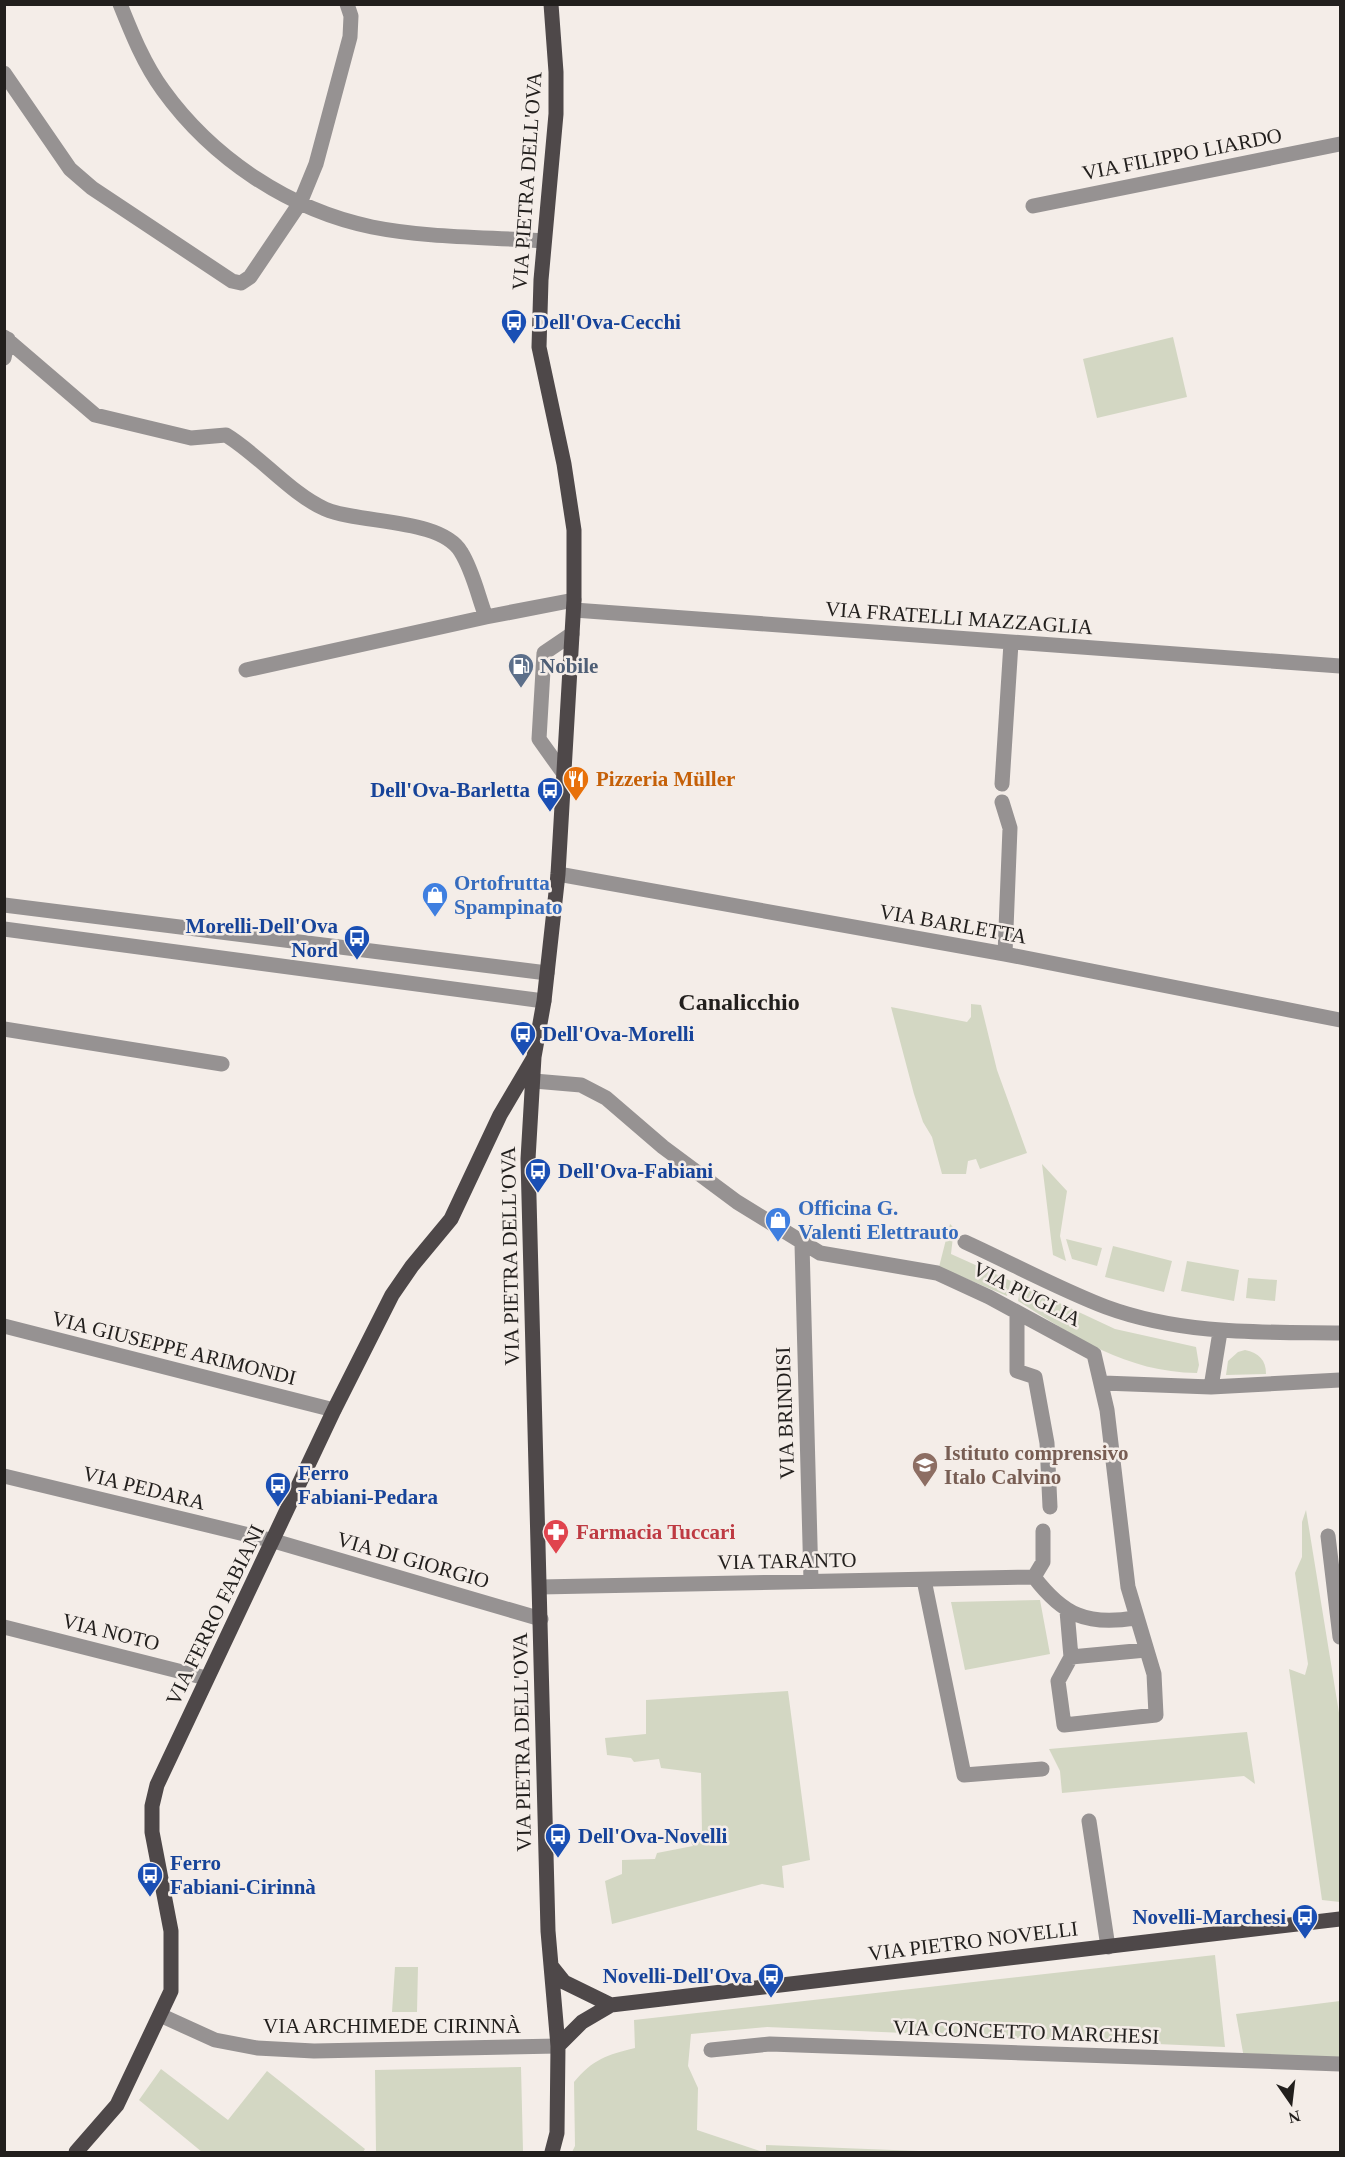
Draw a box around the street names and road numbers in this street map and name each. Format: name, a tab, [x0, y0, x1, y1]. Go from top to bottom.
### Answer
street label: VIA PIETRA DELL'OVA	[507, 70, 547, 291]
street label: VIA FILIPPO LIARDO	[1080, 123, 1284, 185]
street label: VIA FRATELLI MAZZAGLIA	[824, 597, 1094, 639]
street label: VIA BARLETTA	[877, 899, 1029, 949]
street label: VIA PIETRA DELL'OVA	[496, 1145, 524, 1366]
street label: VIA PUGLIA	[969, 1256, 1086, 1332]
street label: VIA GIUSEPPE ARIMONDI	[49, 1306, 299, 1390]
street label: VIA BRINDISI	[771, 1346, 799, 1480]
street label: VIA PEDARA	[80, 1461, 209, 1515]
street label: VIA FERRO FABIANI	[161, 1521, 269, 1709]
street label: VIA DI GIORGIO	[334, 1527, 492, 1593]
street label: VIA TARANTO	[717, 1548, 857, 1574]
street label: VIA NOTO	[60, 1608, 162, 1656]
street label: VIA PIETRA DELL'OVA	[508, 1631, 536, 1852]
street label: VIA PIETRO NOVELLI	[867, 1916, 1079, 1966]
street label: VIA ARCHIMEDE CIRINNÀ	[263, 2014, 522, 2038]
street label: VIA CONCETTO MARCHESI	[892, 2015, 1160, 2049]

